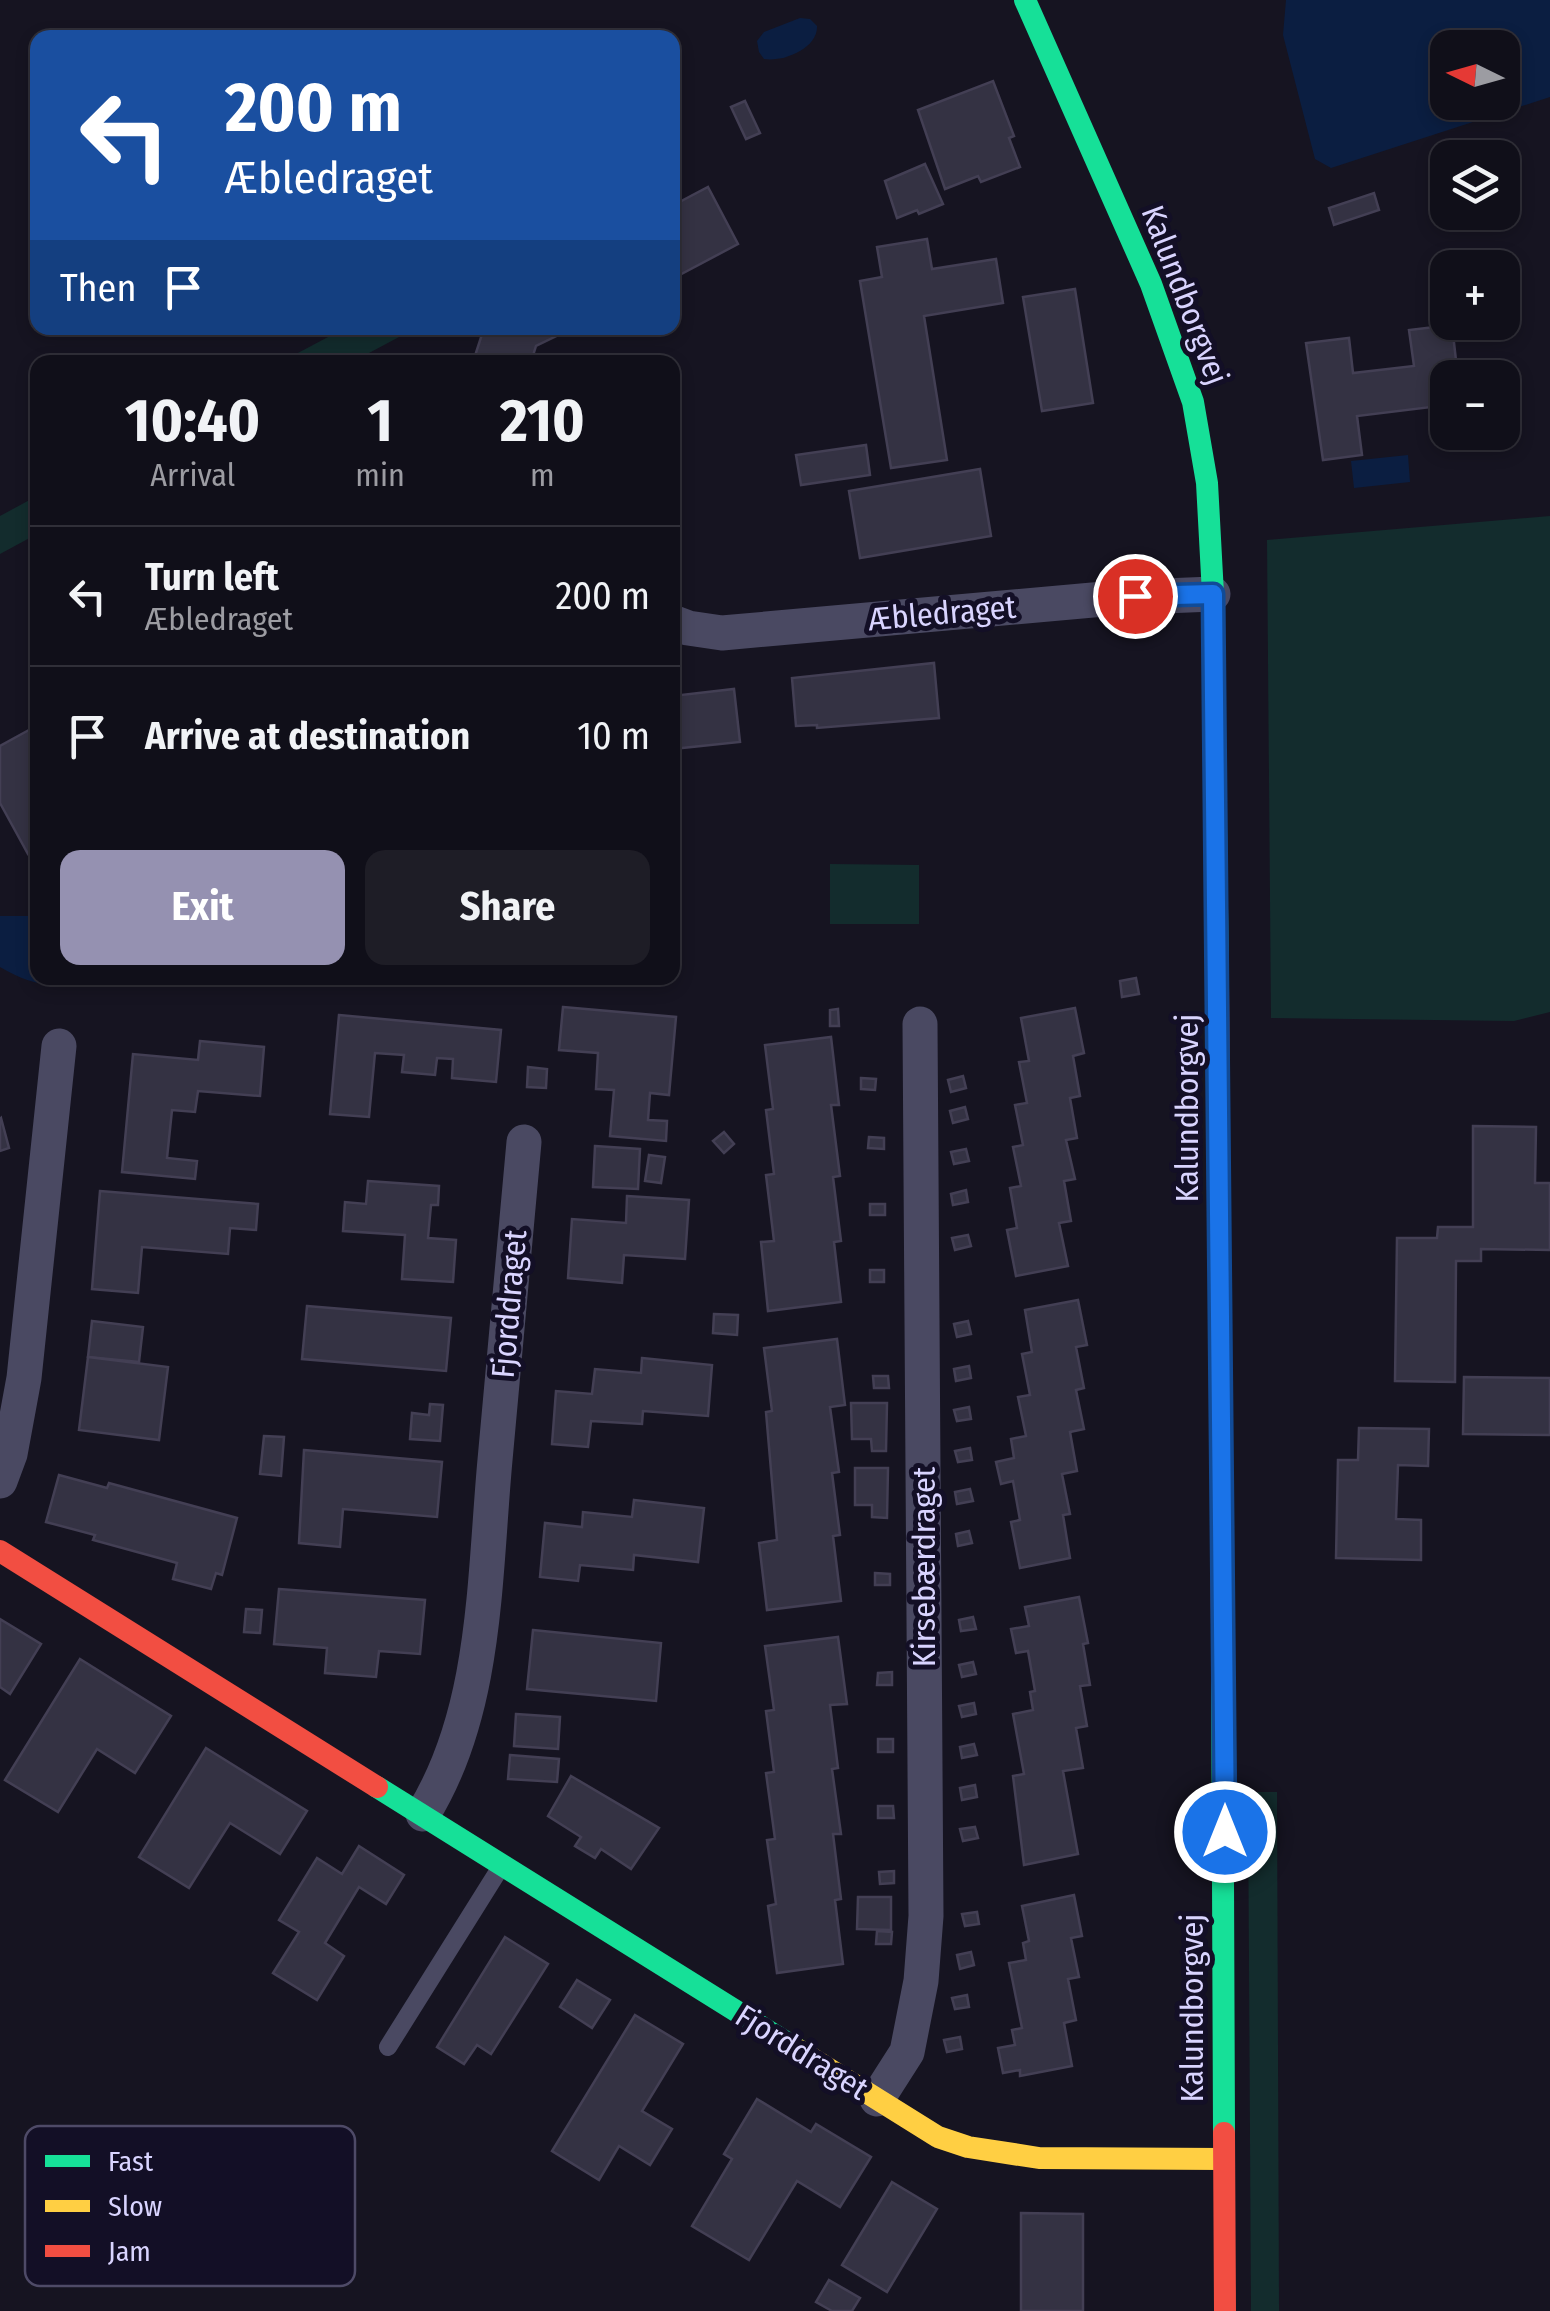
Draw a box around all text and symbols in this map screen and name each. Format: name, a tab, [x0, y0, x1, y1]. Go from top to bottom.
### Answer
north arrow	[1430, 30, 1520, 120]
map controls	[1430, 30, 1520, 450]
text: 200 m	[225, 66, 402, 150]
icon: left	[60, 70, 190, 200]
button: layers	[1430, 140, 1520, 230]
text: Æbledraget	[225, 151, 433, 205]
street label: Kalundborgvej	[1133, 200, 1237, 390]
button: +	[1430, 250, 1520, 340]
icon: arrive	[156, 260, 211, 315]
text: Then	[60, 265, 136, 311]
button: −	[1430, 360, 1520, 450]
text: 10:40	[125, 385, 260, 457]
text: 1	[367, 385, 393, 457]
text: 210	[500, 385, 585, 457]
text: Arrival	[150, 456, 235, 494]
text: min	[355, 456, 405, 494]
text: m	[530, 456, 555, 494]
text: Turn left	[145, 554, 279, 600]
pin	[1093, 554, 1178, 639]
icon: left	[60, 569, 115, 624]
icon: arrive	[1108, 569, 1163, 624]
text: 200 m	[555, 573, 650, 619]
street label: Æbledraget	[866, 588, 1018, 638]
text: Æbledraget	[145, 600, 293, 638]
icon: arrive	[60, 709, 115, 764]
text: Arrive at destination	[145, 713, 470, 759]
text: 10 m	[577, 713, 650, 759]
button: Exit	[60, 850, 345, 965]
button: Share	[365, 850, 650, 965]
street label: Kalundborgvej	[1168, 1014, 1206, 1202]
street label: Fjorddraget	[484, 1228, 534, 1380]
street label: Kirsebærdraget	[905, 1466, 943, 1667]
position arrow	[1173, 1780, 1277, 1884]
street label: Kalundborgvej	[1173, 1914, 1211, 2102]
street label: Fjorddraget	[729, 1996, 876, 2108]
legend	[25, 2126, 355, 2286]
text: Fast	[108, 2145, 154, 2178]
text: Slow	[108, 2190, 162, 2223]
text: Jam	[108, 2235, 151, 2268]

